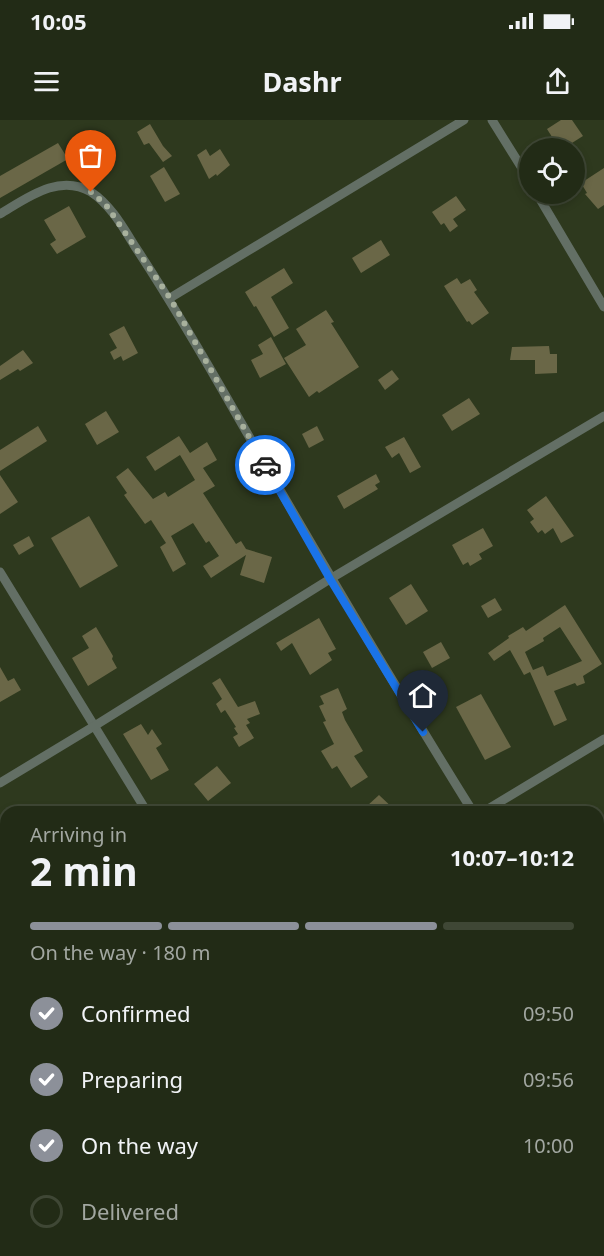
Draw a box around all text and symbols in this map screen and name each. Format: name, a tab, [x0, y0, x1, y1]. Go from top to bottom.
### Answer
text: 10:05	[30, 6, 87, 36]
text: Dashr	[262, 63, 342, 100]
icon: menu	[30, 65, 63, 98]
icon: share	[541, 65, 574, 98]
pin	[65, 130, 116, 192]
map controls	[519, 138, 585, 204]
button: locate	[519, 138, 585, 204]
icon: bag	[74, 139, 107, 172]
courier	[235, 435, 295, 495]
icon: car	[249, 449, 282, 482]
pin	[397, 670, 448, 732]
icon: home	[406, 679, 439, 712]
text: Arriving in	[30, 821, 127, 848]
text: 10:07–10:12	[450, 842, 574, 872]
text: 2 min	[30, 844, 137, 897]
text: On the way · 180 m	[30, 939, 210, 966]
icon: check	[30, 997, 63, 1030]
text: Confirmed	[81, 998, 191, 1028]
text: 09:50	[523, 1000, 574, 1027]
icon: check	[30, 1063, 63, 1096]
text: Preparing	[81, 1064, 183, 1094]
text: 09:56	[523, 1066, 574, 1093]
icon: check	[30, 1129, 63, 1162]
text: On the way	[81, 1130, 198, 1160]
text: 10:00	[523, 1132, 574, 1159]
text: Delivered	[81, 1196, 179, 1226]

